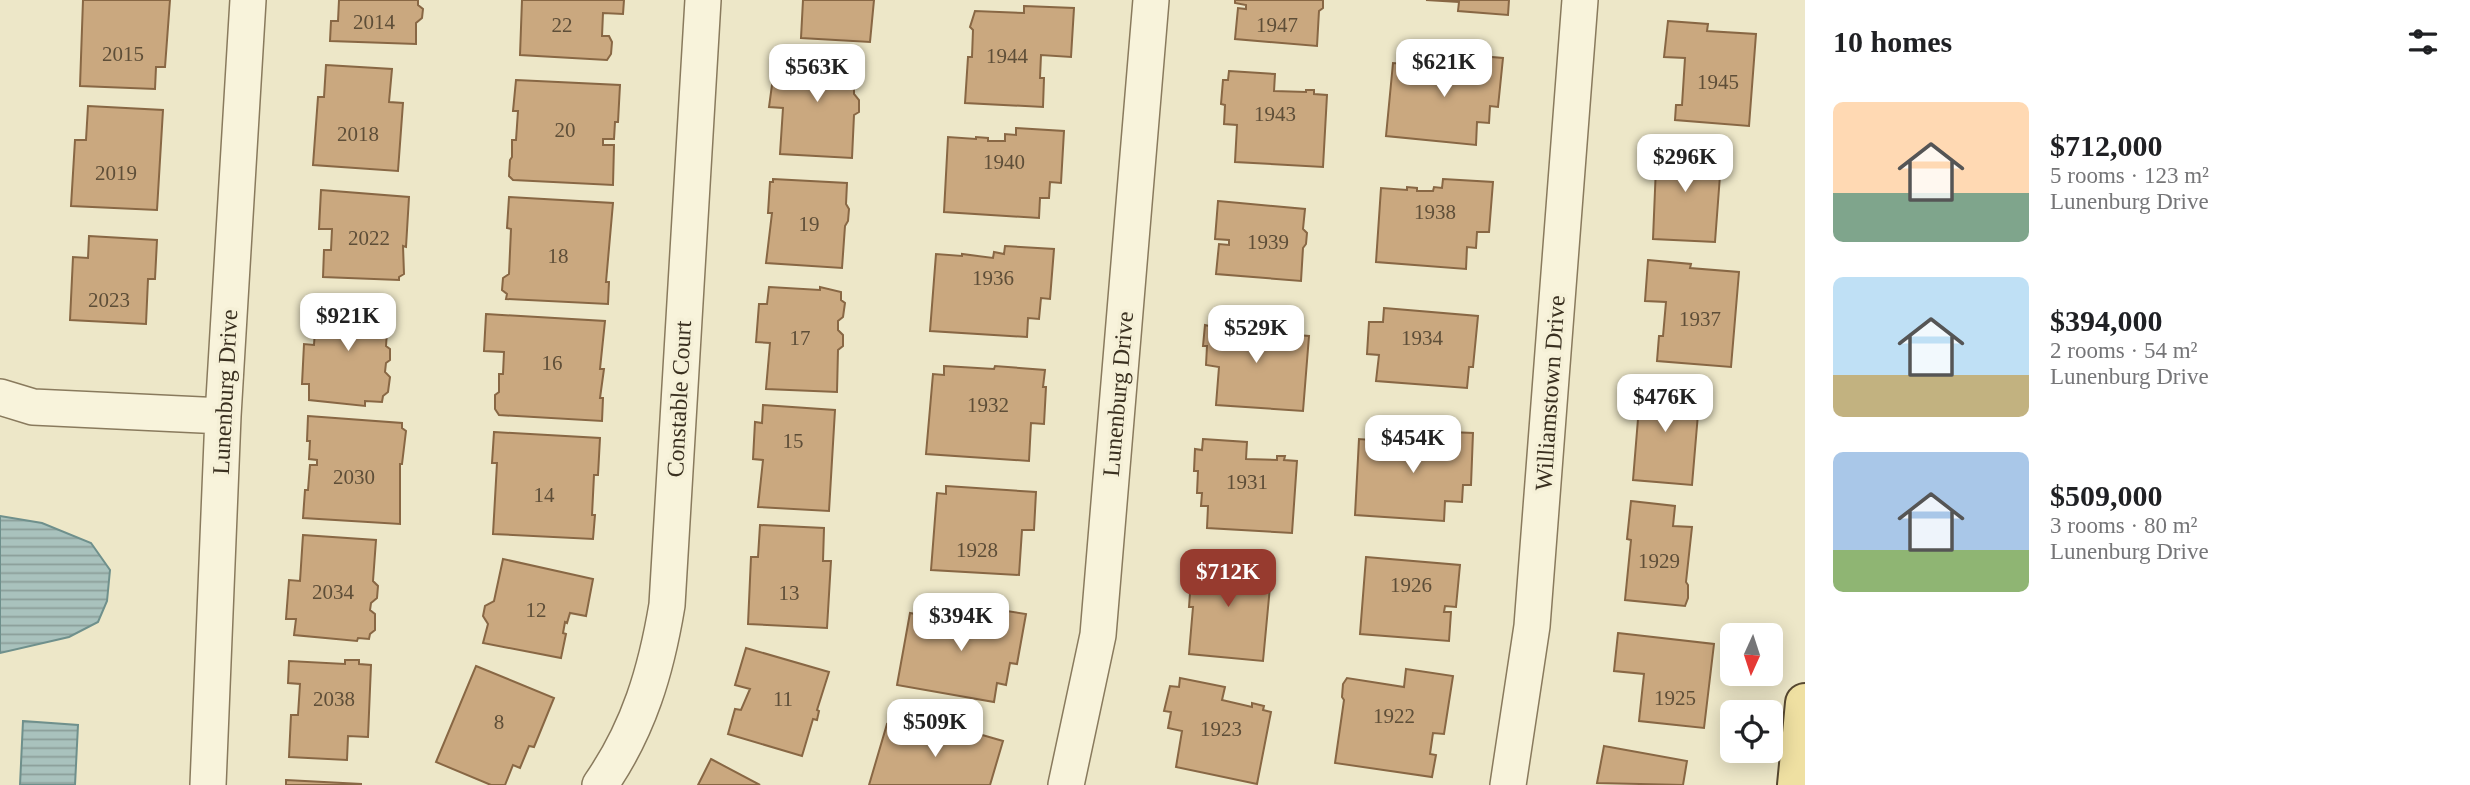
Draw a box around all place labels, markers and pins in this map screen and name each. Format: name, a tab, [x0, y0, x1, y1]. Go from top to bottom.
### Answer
pin: $621K	[1395, 40, 1493, 99]
pin: $563K	[768, 44, 866, 104]
pin: $296K	[1636, 134, 1734, 194]
pin: $921K	[299, 294, 397, 353]
pin: $529K	[1207, 306, 1305, 365]
pin: $476K	[1616, 374, 1714, 434]
pin: $454K	[1364, 416, 1462, 475]
pin: $712K	[1179, 550, 1277, 609]
pin: $394K	[912, 594, 1010, 653]
pin: $509K	[886, 700, 984, 759]

